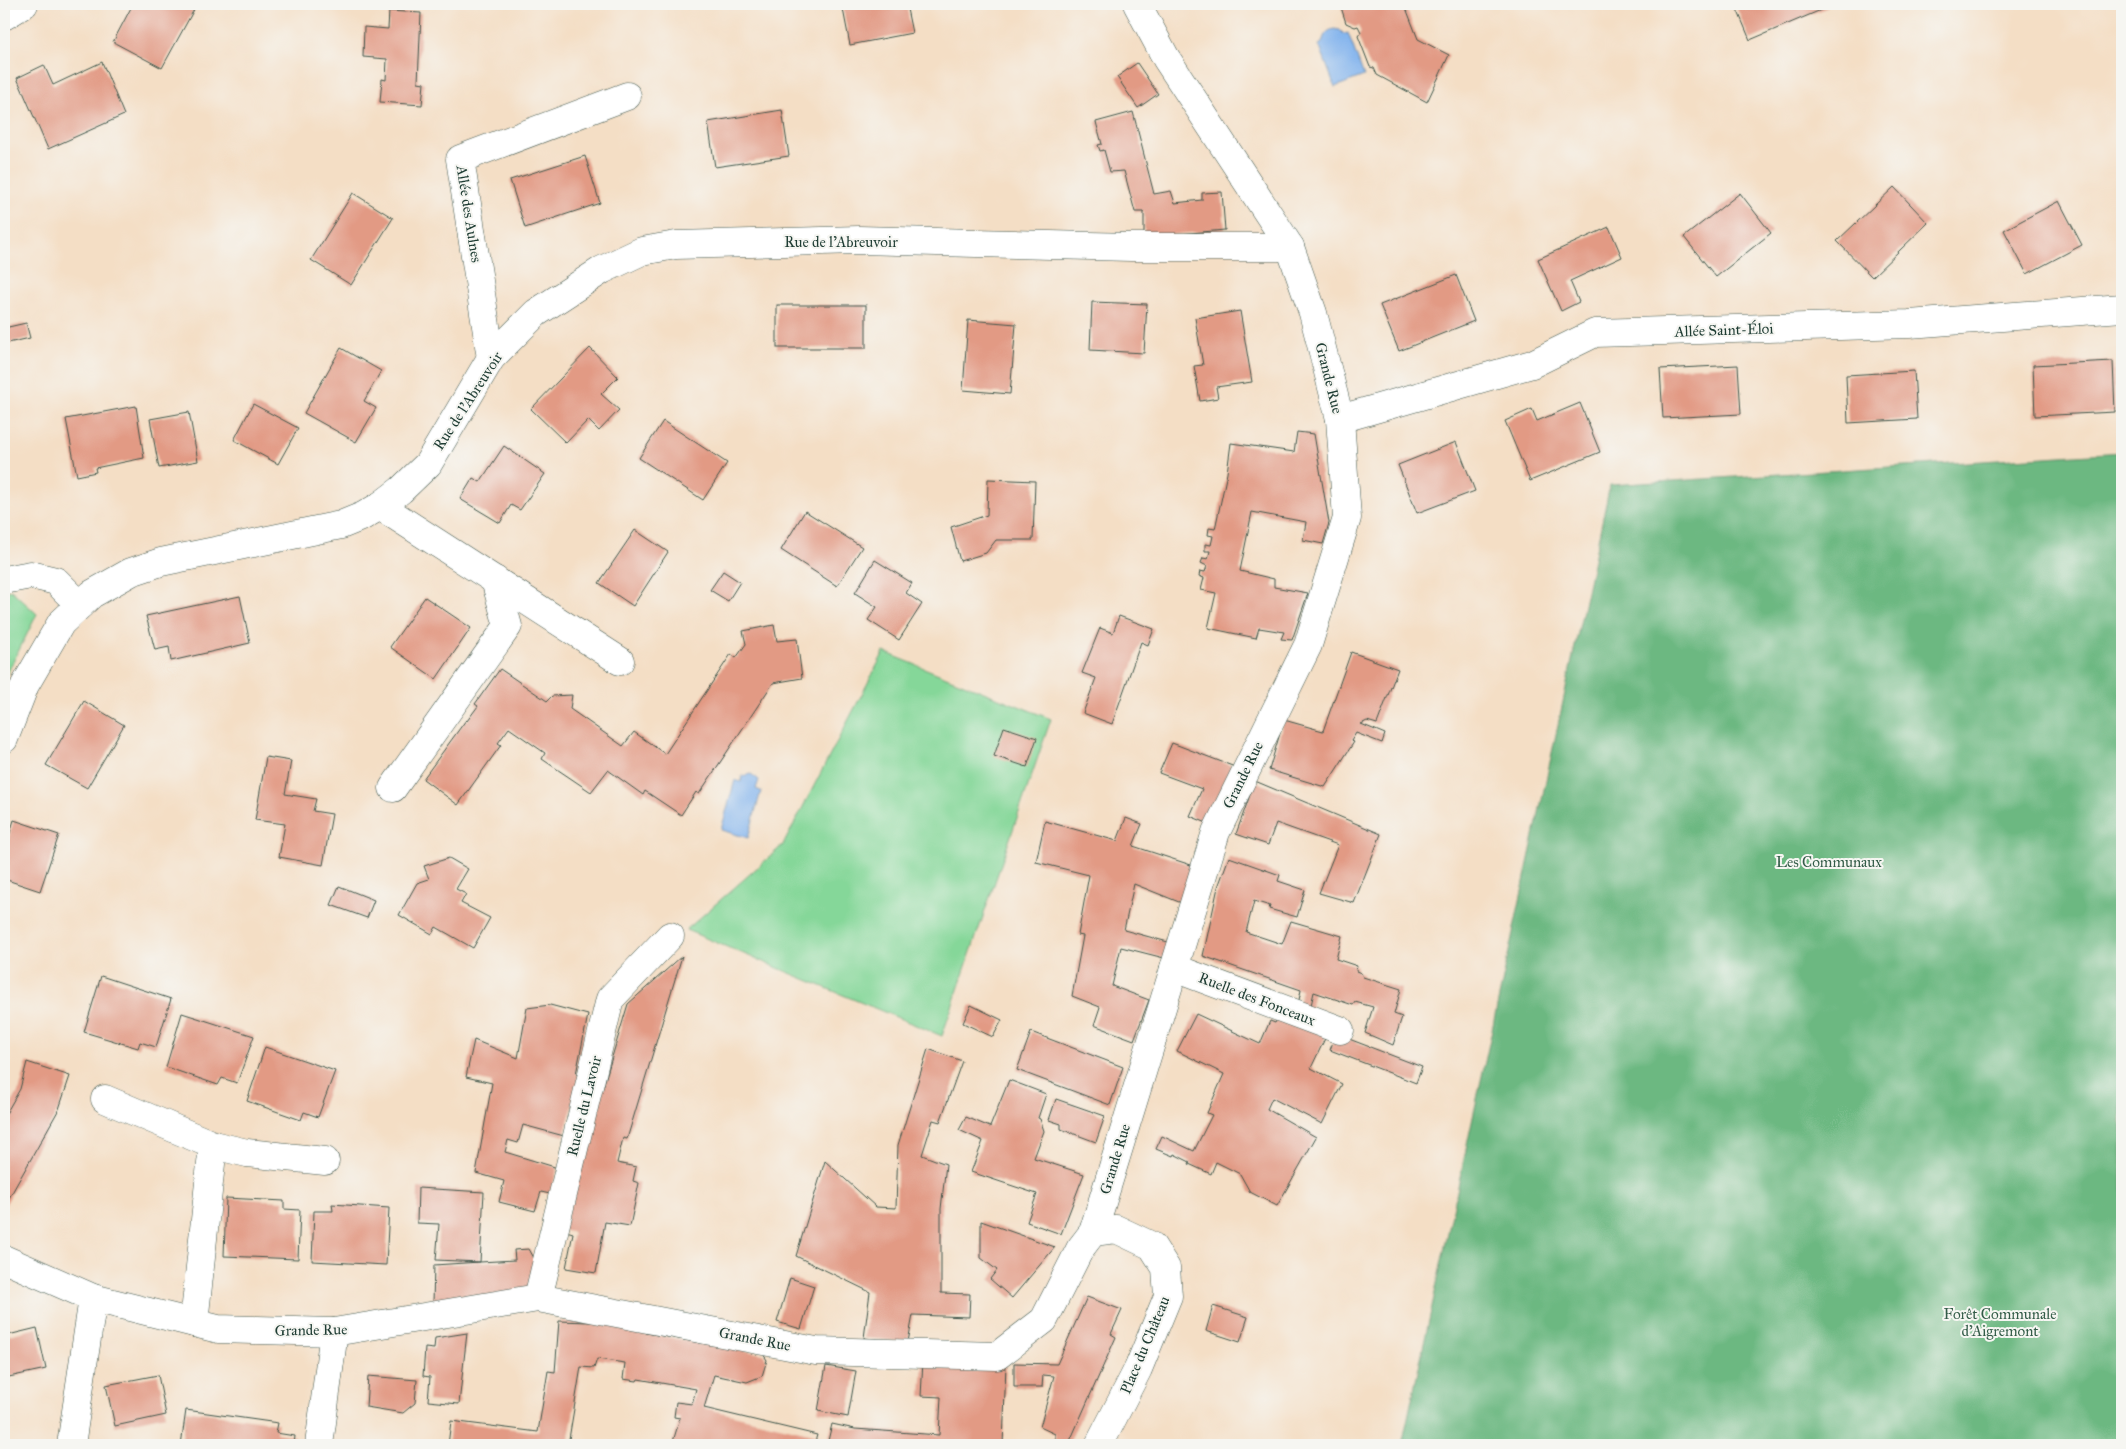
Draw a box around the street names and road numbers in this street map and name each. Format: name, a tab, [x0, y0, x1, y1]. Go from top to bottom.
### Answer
street label: Allée des Aulnes	[452, 163, 486, 264]
street label: Rue de l'Abreuvoir	[784, 233, 898, 251]
street label: Allée Saint-Éloi	[1673, 318, 1774, 341]
street label: Grande Rue	[1311, 341, 1347, 415]
street label: Rue de l'Abreuvoir	[430, 348, 507, 454]
street label: Grande Rue	[1219, 738, 1267, 812]
street label: Ruelle des Fonceaux	[1196, 968, 1318, 1030]
street label: Ruelle du Lavoir	[563, 1054, 605, 1158]
street label: Grande Rue	[1096, 1122, 1134, 1196]
street label: Place du Château	[1116, 1293, 1174, 1397]
street label: Grande Rue	[274, 1320, 348, 1340]
street label: Grande Rue	[718, 1323, 792, 1355]

